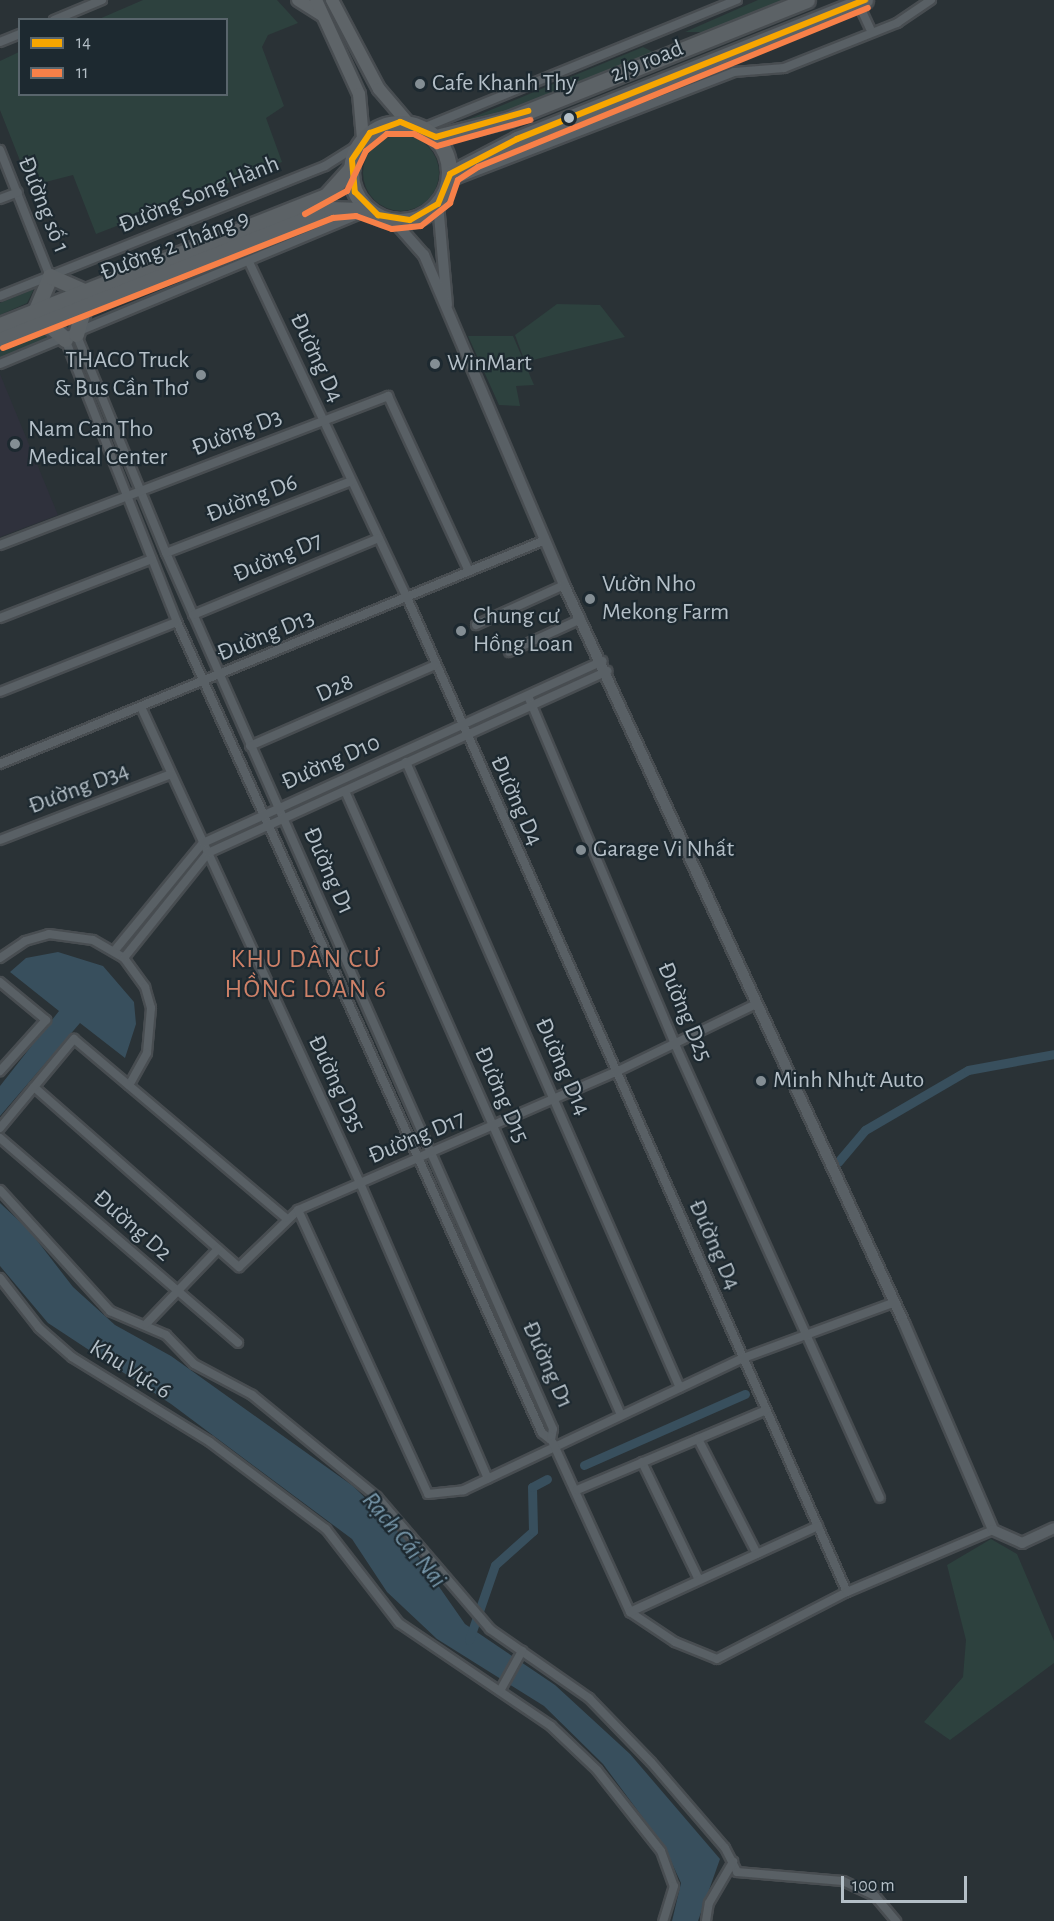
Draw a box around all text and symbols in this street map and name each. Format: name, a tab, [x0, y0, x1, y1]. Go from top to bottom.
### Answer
legend	[18, 18, 228, 96]
text: 14	[76, 34, 91, 52]
street label: 2/9 road	[606, 34, 688, 90]
text: 11	[76, 64, 88, 82]
place label: Cafe Khanh Thy	[432, 70, 576, 98]
marker: Cafe Khanh Thy	[413, 77, 427, 91]
unlabelled marker	[563, 112, 575, 124]
street label: Đường Song Hành	[114, 150, 284, 240]
street label: Đường số 1	[11, 153, 75, 257]
street label: Đường 2 Tháng 9	[96, 204, 254, 288]
street label: Đường D4	[283, 309, 349, 407]
place label: THACO Truck & Bus Cần Thơ	[54, 347, 189, 403]
place label: WinMart	[447, 350, 532, 378]
marker: WinMart	[428, 357, 442, 371]
marker: THACO Truck & Bus Cần Thơ	[194, 368, 208, 382]
street label: Đường D3	[188, 403, 286, 463]
place label: Nam Can Tho Medical Center	[28, 416, 167, 472]
marker: Nam Can Tho Medical Center	[6, 435, 24, 453]
street label: Đường D6	[202, 468, 302, 530]
street label: Đường D7	[229, 526, 327, 590]
place label: Vườn Nho Mekong Farm	[602, 571, 729, 627]
marker: Vườn Nho Mekong Farm	[583, 592, 597, 606]
street label: Đường D13	[213, 603, 319, 669]
place label: Chung cư Hồng Loan	[473, 603, 573, 659]
marker: Chung cư Hồng Loan	[454, 624, 468, 638]
street label: D28	[312, 668, 358, 710]
street label: Đường D10	[277, 728, 385, 798]
street label: Đường D4	[483, 751, 549, 851]
street label: Đường D34	[25, 757, 133, 821]
street label: Đường D1	[296, 823, 360, 919]
place label: Garage Vi Nhất	[593, 836, 734, 864]
marker: Garage Vi Nhất	[574, 843, 588, 857]
district label: KHU DÂN CƯ HỒNG LOAN 6	[225, 944, 387, 1006]
street label: Đường D25	[650, 958, 718, 1066]
street label: Đường D14	[528, 1014, 596, 1120]
street label: Đường D35	[301, 1031, 371, 1137]
street label: Đường D15	[467, 1042, 535, 1148]
place label: Minh Nhựt Auto	[773, 1067, 924, 1095]
marker: Minh Nhựt Auto	[754, 1074, 768, 1088]
street label: Đường D17	[364, 1105, 470, 1171]
street label: Đường D2	[87, 1184, 177, 1268]
street label: Đường D4	[681, 1195, 747, 1295]
street label: Đường D1	[515, 1317, 579, 1413]
street label: Khu Vực 6	[84, 1334, 176, 1406]
water label: Rạch Cái Nai	[355, 1486, 453, 1594]
scale bar	[844, 1864, 970, 1902]
text: 100 m	[852, 1877, 895, 1895]

